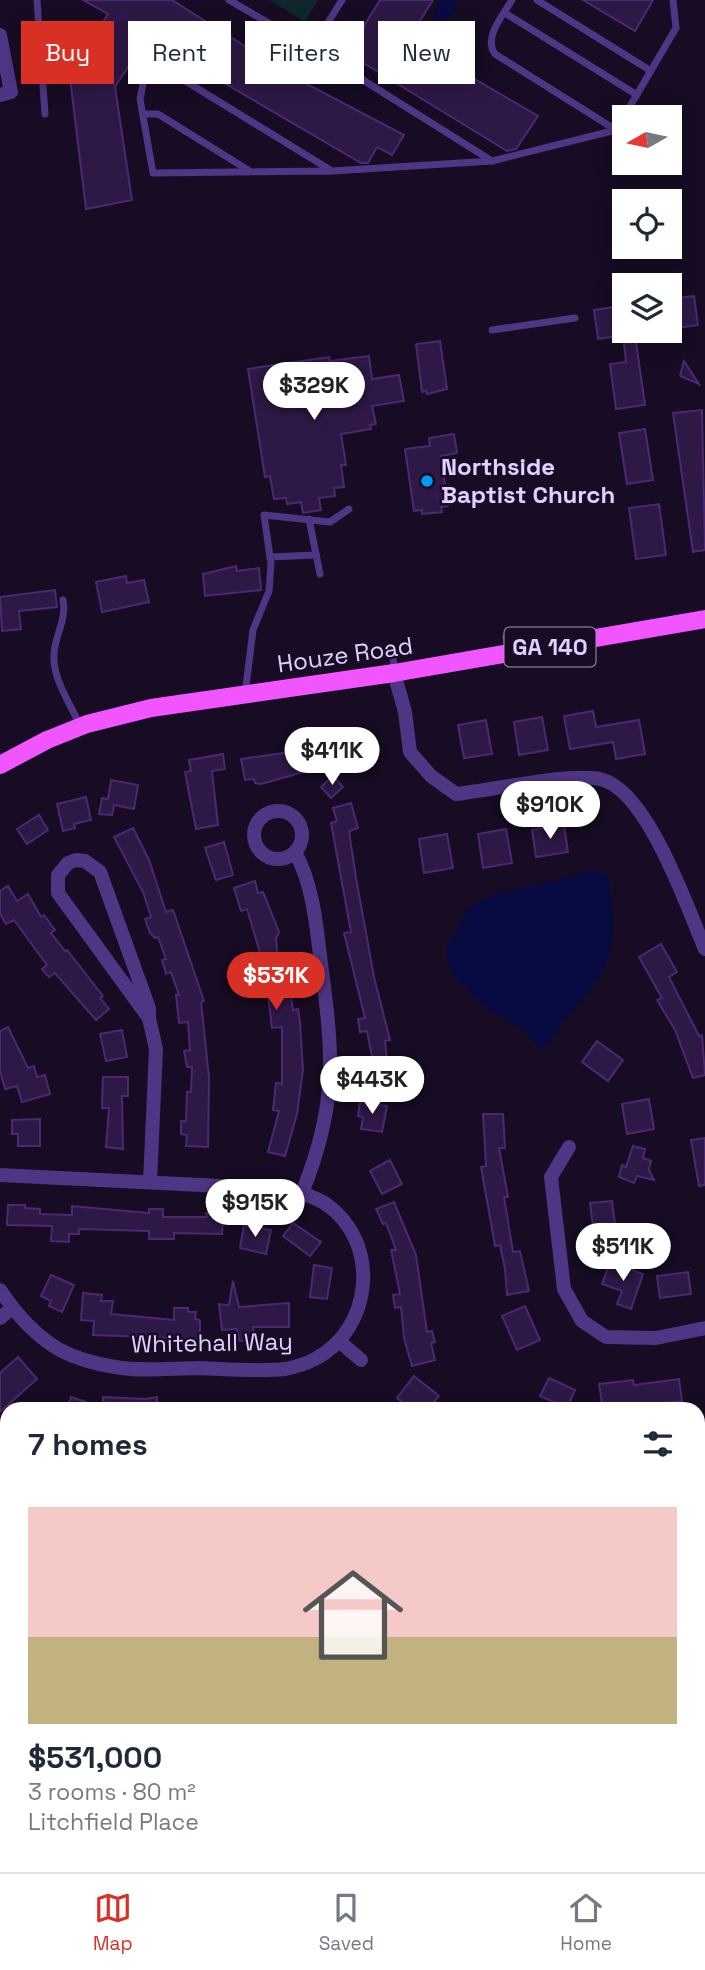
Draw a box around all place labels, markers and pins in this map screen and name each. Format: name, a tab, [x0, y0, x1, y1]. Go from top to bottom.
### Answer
pin: $329K	[265, 362, 363, 422]
place label: Northside Baptist Church	[441, 451, 615, 510]
marker: Northside Baptist Church	[419, 473, 435, 489]
pin: $411K	[283, 728, 381, 787]
pin: $910K	[501, 782, 599, 841]
pin: $531K	[227, 953, 325, 1012]
pin: $443K	[323, 1056, 421, 1116]
pin: $915K	[206, 1180, 304, 1239]
pin: $511K	[574, 1224, 672, 1283]

